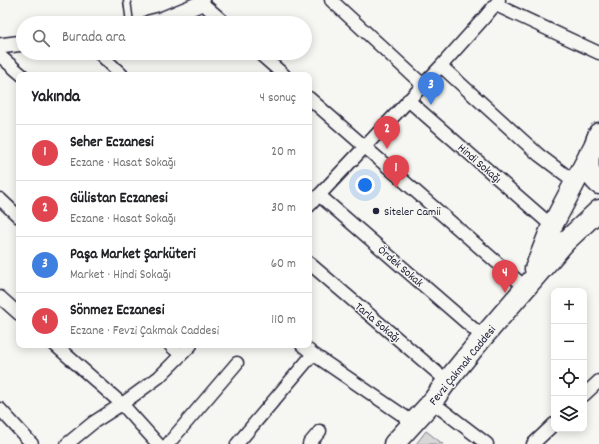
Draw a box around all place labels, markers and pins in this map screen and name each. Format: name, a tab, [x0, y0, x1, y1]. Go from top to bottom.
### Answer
pin: 3	[418, 72, 444, 105]
pin: 2	[374, 116, 400, 149]
pin: 1	[383, 155, 409, 188]
place label: Siteler Camii	[384, 204, 441, 221]
marker: Siteler Camii	[371, 206, 381, 216]
pin: 4	[492, 260, 518, 293]

